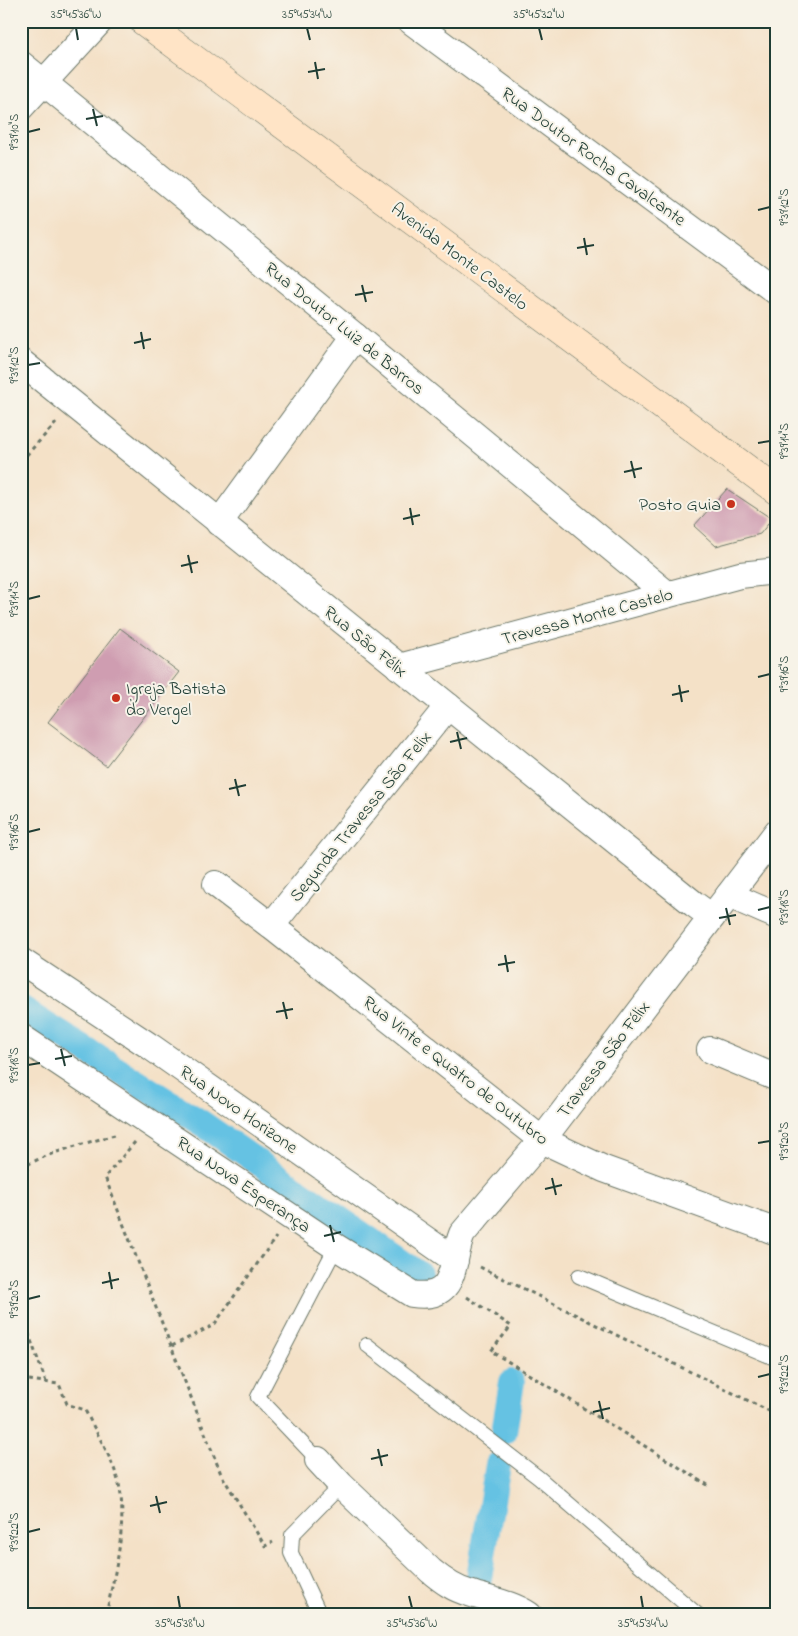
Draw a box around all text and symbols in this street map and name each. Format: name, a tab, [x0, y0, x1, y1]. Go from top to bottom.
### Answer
text: 35°45'36"W	[51, 6, 101, 24]
text: 35°45'34"W	[282, 6, 332, 24]
text: 35°45'32"W	[513, 6, 565, 24]
street label: Rua Doutor Rocha Cavalcante	[495, 82, 691, 234]
text: 9°39'10"S	[6, 114, 24, 150]
text: 9°39'12"S	[776, 188, 794, 225]
street label: Avenida Monte Castelo	[385, 197, 533, 318]
street label: Rua Doutor Luiz de Barros	[258, 257, 429, 402]
text: 9°39'12"S	[6, 346, 24, 383]
text: 9°39'14"S	[776, 423, 794, 459]
place label: Posto Guia	[639, 493, 721, 519]
marker: Posto Guia	[725, 498, 737, 510]
text: 9°39'14"S	[6, 581, 24, 617]
street label: Travessa Monte Castelo	[499, 583, 676, 653]
street label: Rua São Félix	[317, 601, 412, 685]
text: 9°39'16"S	[776, 656, 794, 692]
place label: Igreja Batista do Vergel	[126, 677, 226, 725]
marker: Igreja Batista do Vergel	[110, 692, 122, 704]
street label: Segunda Travessa São Felix	[284, 726, 440, 909]
text: 9°39'16"S	[6, 814, 24, 850]
text: 9°39'18"S	[776, 889, 794, 925]
street label: Rua Vinte e Quatro de Outubro	[356, 991, 553, 1152]
street label: Travessa São Félix	[552, 996, 657, 1124]
text: 9°39'18"S	[6, 1047, 24, 1083]
street label: Rua Novo Horizone	[173, 1060, 303, 1162]
text: 9°39'20"S	[776, 1122, 794, 1160]
street label: Rua Nova Esperança	[171, 1131, 315, 1240]
text: 9°39'20"S	[6, 1280, 24, 1318]
text: 9°39'22"S	[776, 1354, 794, 1394]
text: 9°39'22"S	[6, 1512, 24, 1552]
text: 35°45'38"W	[155, 1615, 205, 1633]
text: 35°45'36"W	[387, 1615, 437, 1633]
text: 35°45'34"W	[618, 1615, 668, 1633]

